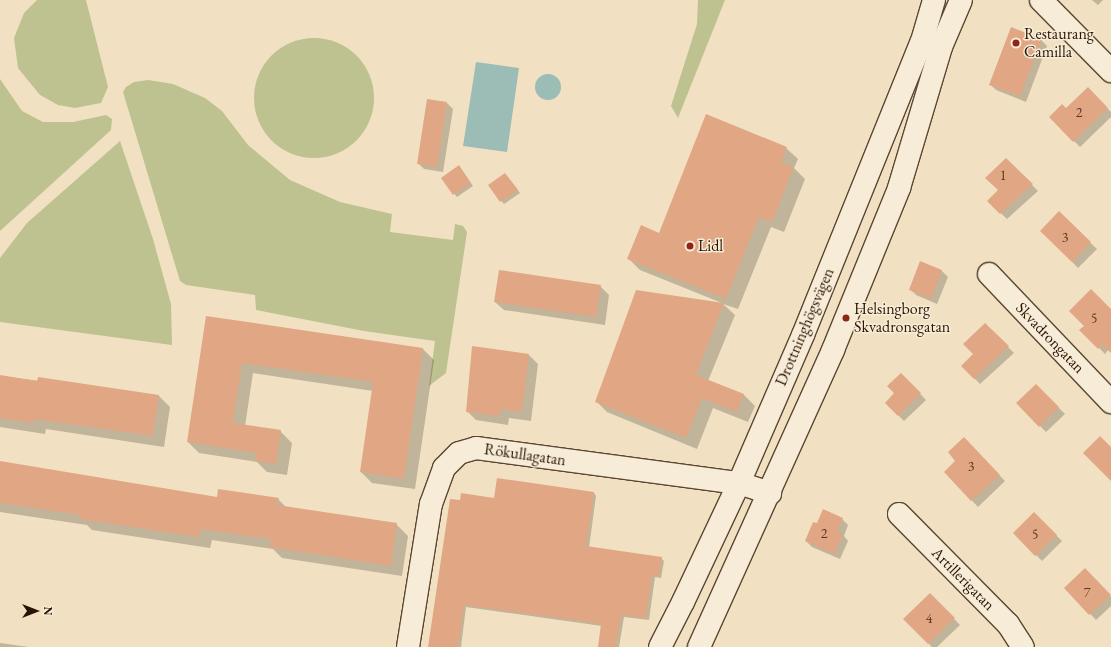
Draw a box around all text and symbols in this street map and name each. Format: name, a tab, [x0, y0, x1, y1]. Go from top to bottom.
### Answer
place label: Restaurang Camilla	[1024, 24, 1094, 62]
marker: Restaurang Camilla	[1011, 38, 1021, 48]
house number: 2	[1076, 104, 1082, 120]
house number: 1	[1000, 167, 1006, 183]
house number: 3	[1062, 229, 1068, 245]
place label: Lidl	[698, 236, 723, 256]
marker: Lidl	[685, 241, 695, 251]
street label: Drottninghögsvägen	[772, 265, 838, 389]
place label: Helsingborg Skvadronsgatan	[854, 299, 950, 337]
street label: Skvadrongatan	[1011, 299, 1089, 377]
house number: 5	[1091, 310, 1097, 326]
marker: Helsingborg Skvadronsgatan	[841, 313, 851, 323]
street label: Rökullagatan	[483, 440, 567, 470]
house number: 3	[968, 458, 974, 474]
house number: 2	[821, 525, 827, 541]
house number: 5	[1032, 526, 1038, 542]
street label: Artillerigatan	[927, 543, 999, 615]
house number: 7	[1084, 584, 1090, 600]
north arrow	[16, 591, 56, 631]
text: N	[41, 607, 55, 615]
house number: 4	[926, 610, 932, 626]

